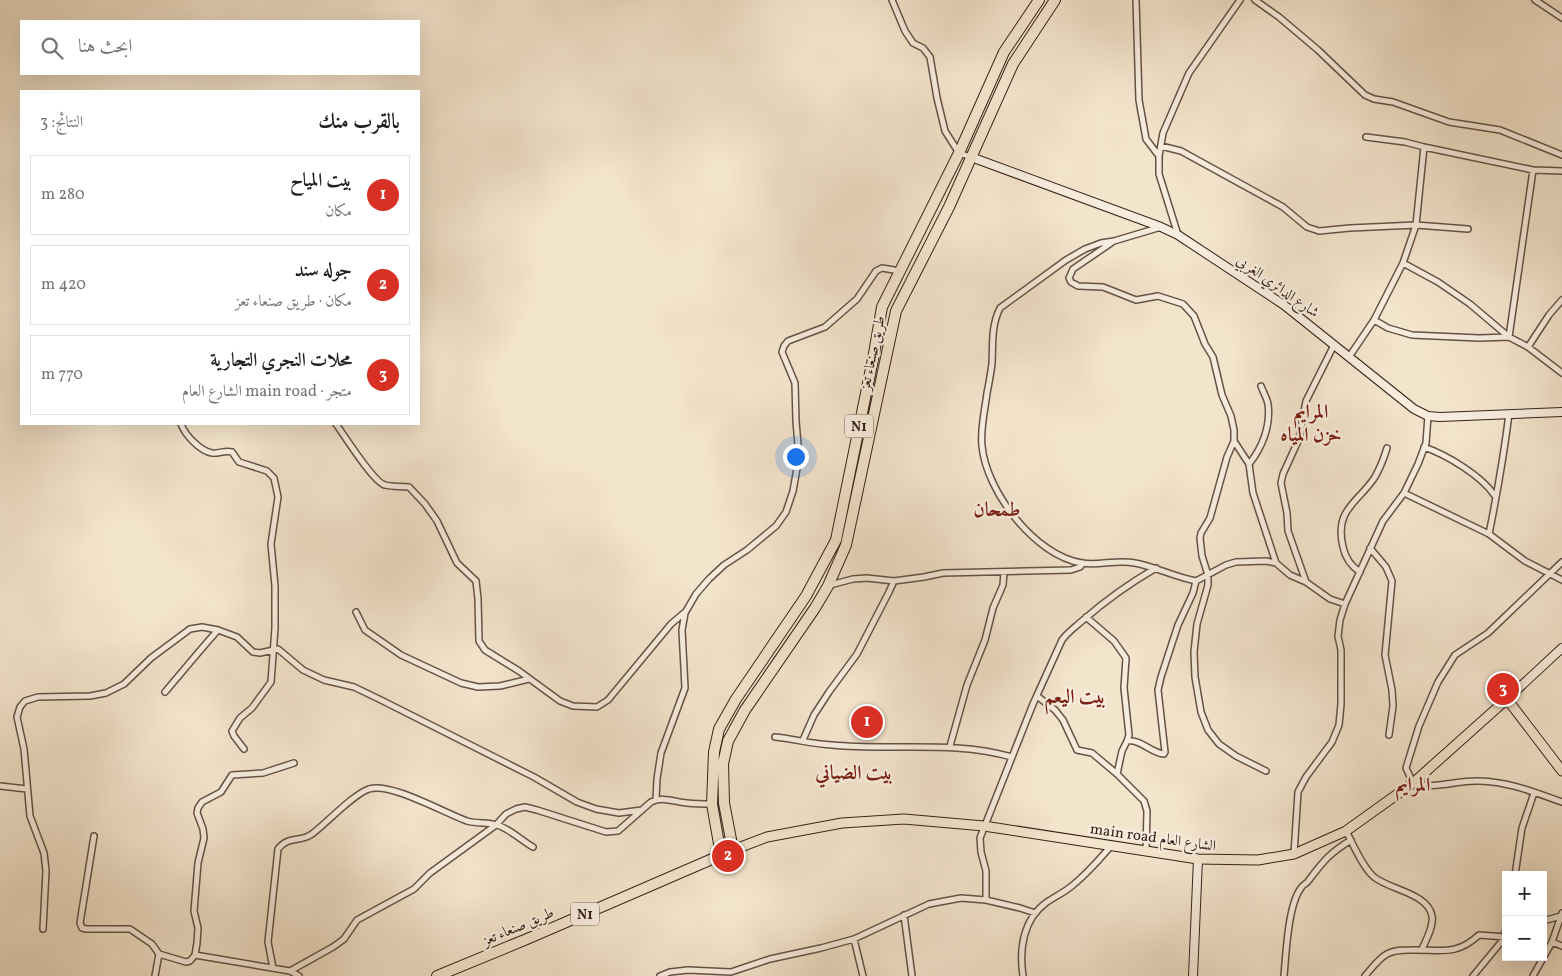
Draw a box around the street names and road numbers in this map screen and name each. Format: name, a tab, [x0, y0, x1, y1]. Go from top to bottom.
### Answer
street label: شارع الدائري الغربي	[1231, 251, 1323, 324]
street label: طريق صنعاء تعز	[855, 314, 892, 394]
road number: N1	[845, 414, 873, 438]
street label: main road الشارع العام	[1088, 819, 1217, 859]
road number: N1	[571, 902, 599, 926]
street label: طريق صنعاء تعز	[478, 903, 558, 953]

